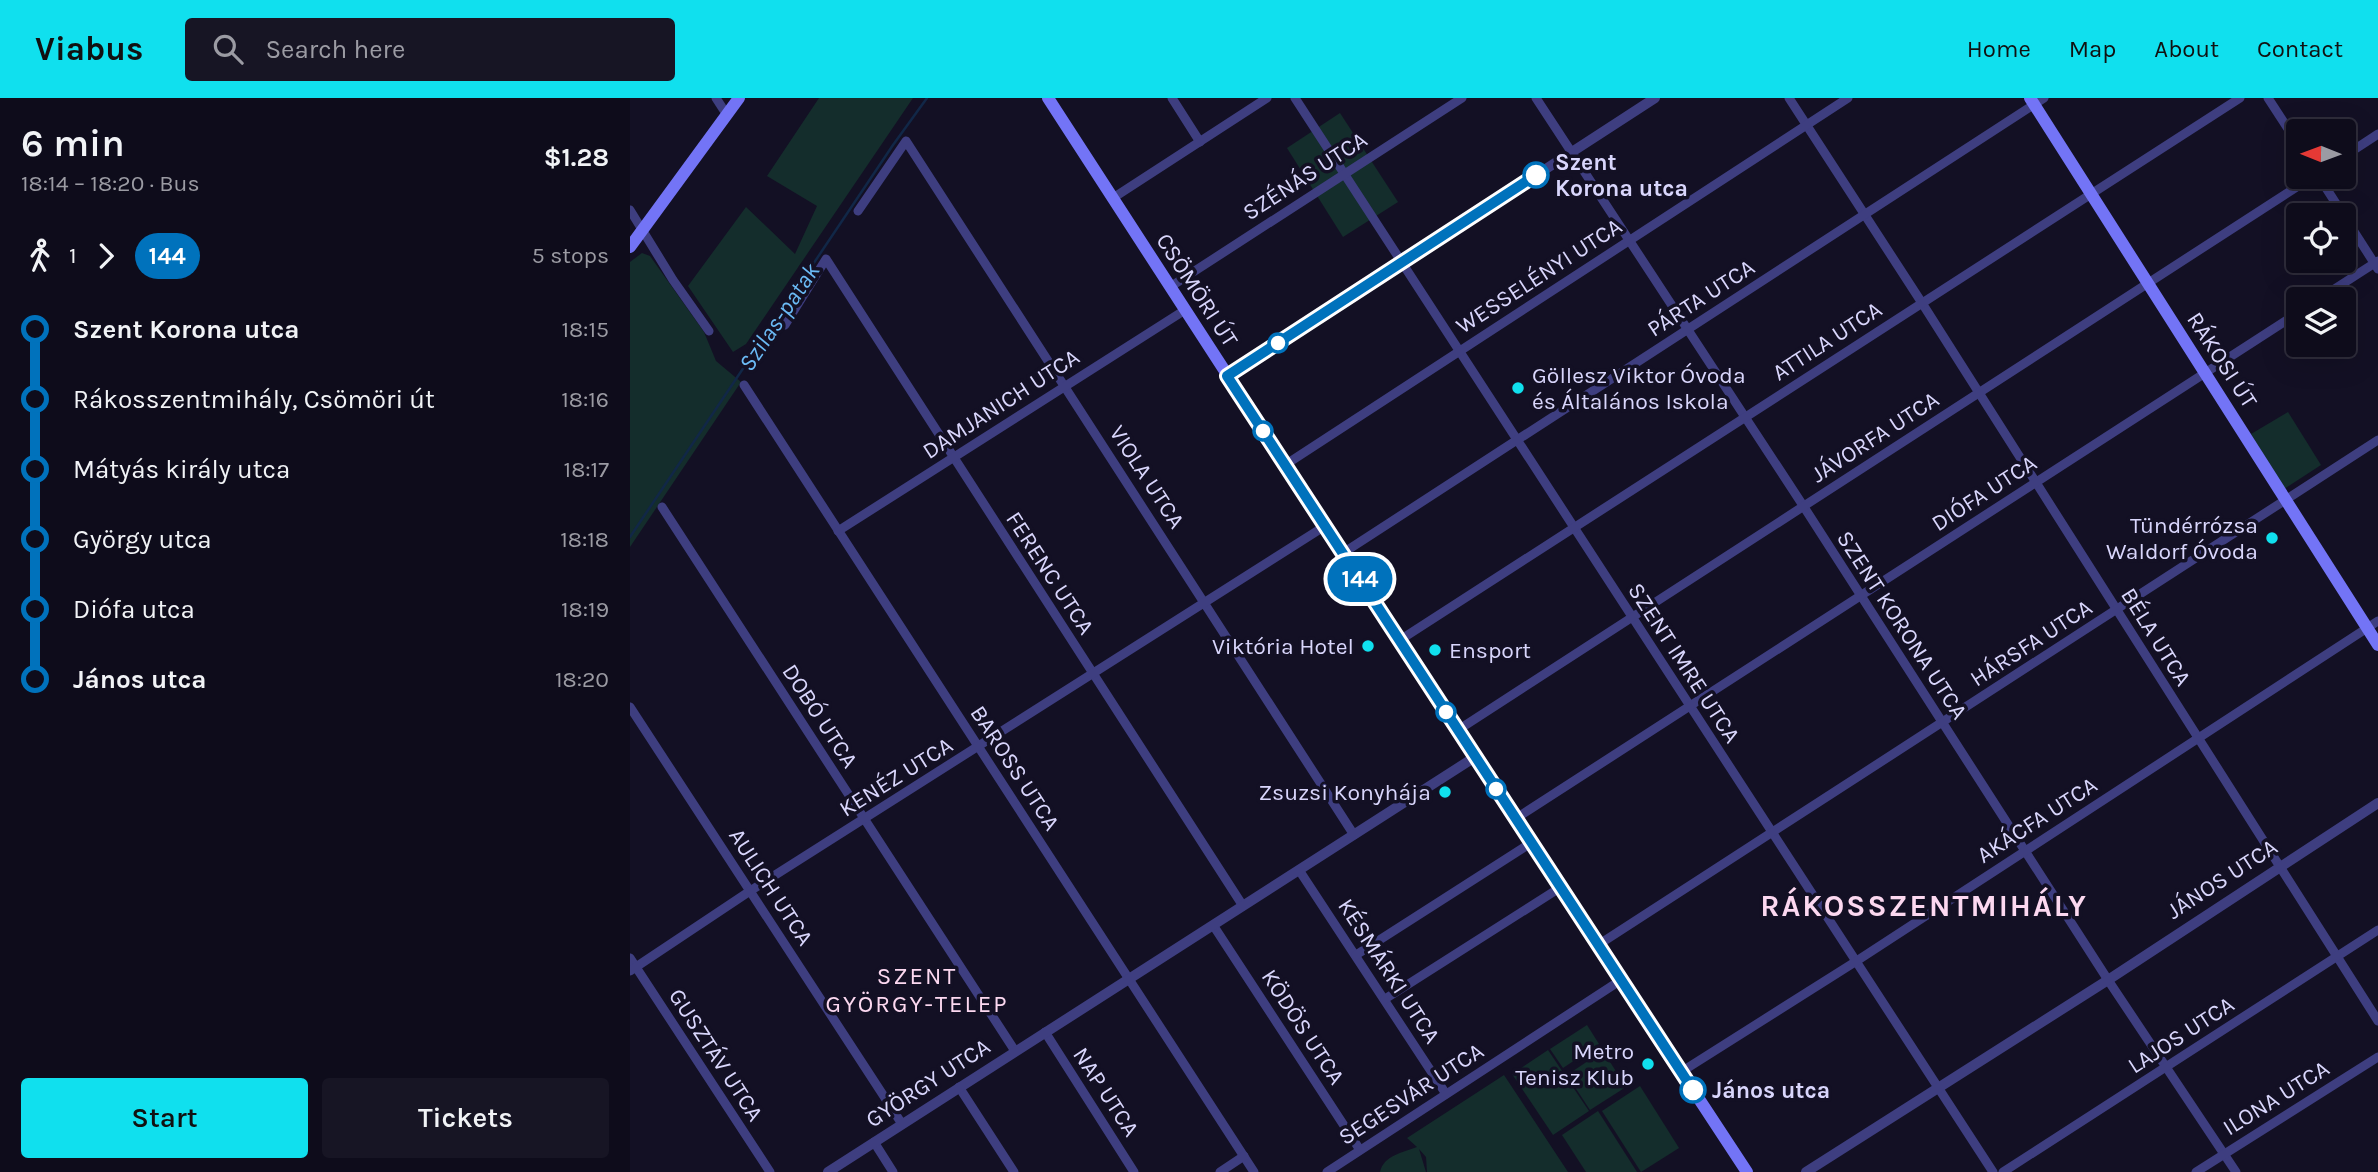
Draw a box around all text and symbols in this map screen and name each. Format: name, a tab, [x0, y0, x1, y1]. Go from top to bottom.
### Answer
search box	[185, 18, 675, 81]
text: Viabus	[35, 30, 143, 68]
icon: search	[209, 30, 247, 68]
text: Search here	[265, 34, 405, 65]
text: Home	[1967, 35, 2031, 63]
text: Map	[2069, 35, 2116, 63]
text: About	[2154, 35, 2219, 63]
text: Contact	[2257, 35, 2343, 63]
north arrow	[2286, 119, 2356, 189]
map controls	[2286, 119, 2356, 357]
text: 6 min	[21, 121, 125, 166]
street label: SZÉNÁS UTCA	[1238, 126, 1372, 226]
text: $1.28	[544, 142, 609, 173]
place label: Szent Korona utca	[1555, 149, 1688, 202]
marker: Szent Korona utca	[1523, 162, 1549, 188]
text: 18:14 – 18:20 · Bus	[21, 170, 200, 197]
button: locate	[2286, 203, 2356, 273]
street label: WESSELÉNYI UTCA	[1451, 212, 1627, 340]
street label: CSÖMÖRI ÚT	[1150, 228, 1244, 352]
icon: walk	[21, 237, 59, 275]
icon: forward	[87, 237, 125, 275]
text: 1	[69, 242, 77, 269]
text: 144	[149, 242, 186, 270]
text: 5 stops	[532, 242, 609, 269]
street label: PÁRTA UTCA	[1642, 253, 1760, 343]
water label: Szilas-patak	[733, 257, 826, 376]
button: layers	[2286, 287, 2356, 357]
street label: ATTILA UTCA	[1767, 296, 1887, 386]
street label: RÁKOSI ÚT	[2181, 307, 2263, 413]
text: Szent Korona utca	[73, 314, 299, 345]
text: 18:15	[561, 316, 609, 343]
unlabelled marker	[1268, 333, 1288, 353]
street label: DAMJANICH UTCA	[918, 343, 1084, 465]
place label: Göllesz Viktor Óvoda és Általános Iskola	[1532, 362, 1746, 415]
marker: Göllesz Viktor Óvoda és Általános Iskola	[1510, 380, 1526, 396]
text: Rákosszentmihály, Csömöri út	[73, 384, 435, 415]
text: 18:16	[561, 386, 609, 413]
street label: JÁVORFA UTCA	[1806, 386, 1944, 488]
street label: VIOLA UTCA	[1104, 420, 1190, 534]
unlabelled marker	[1253, 421, 1273, 441]
street label: DIÓFA UTCA	[1926, 449, 2042, 537]
text: Mátyás király utca	[73, 454, 290, 485]
text: 18:17	[564, 456, 609, 483]
street label: FERENC UTCA	[1000, 506, 1100, 640]
place label: Tündérrózsa Waldorf Óvoda	[2106, 512, 2258, 565]
text: György utca	[73, 524, 212, 555]
text: 18:18	[560, 526, 609, 553]
street label: SZENT KORONA UTCA	[1831, 526, 1973, 724]
marker: Tündérrózsa Waldorf Óvoda	[2264, 530, 2280, 546]
line badge: 144	[1320, 556, 1400, 602]
text: 144	[1341, 565, 1379, 593]
street label: SZENT IMRE UTCA	[1622, 578, 1746, 748]
street label: BÉLA UTCA	[2115, 583, 2197, 691]
text: Diófa utca	[73, 594, 195, 625]
street label: HÁRSFA UTCA	[1965, 594, 2097, 692]
text: 18:19	[561, 596, 609, 623]
place label: Viktória Hotel	[1212, 633, 1354, 660]
place label: Ensport	[1449, 637, 1531, 664]
marker: Viktória Hotel	[1360, 638, 1376, 654]
marker: Ensport	[1427, 642, 1443, 658]
street label: DOBÓ UTCA	[776, 659, 864, 773]
text: János utca	[73, 664, 206, 695]
text: 18:20	[555, 666, 609, 693]
street label: BAROSS UTCA	[965, 700, 1065, 836]
unlabelled marker	[1436, 702, 1456, 722]
street label: KENÉZ UTCA	[834, 732, 958, 822]
street label: AKÁCFA UTCA	[1972, 771, 2102, 869]
place label: Zsuzsi Konyhája	[1259, 779, 1431, 806]
unlabelled marker	[1486, 779, 1506, 799]
marker: Zsuzsi Konyhája	[1437, 784, 1453, 800]
street label: AULICH UTCA	[723, 823, 819, 951]
street label: JÁNOS UTCA	[2162, 833, 2282, 925]
district label: RÁKOSSZENTMIHÁLY	[1760, 886, 2088, 924]
street label: KÉSMÁRKI UTCA	[1332, 893, 1446, 1049]
district label: SZENT GYÖRGY-TELEP	[826, 962, 1008, 1018]
street label: KÖDÖS UTCA	[1256, 964, 1350, 1090]
street label: GUSZTÁV UTCA	[663, 984, 769, 1126]
street label: LAJOS UTCA	[2123, 991, 2239, 1079]
street label: GYÖRGY UTCA	[861, 1033, 995, 1133]
street label: SEGESVÁR UTCA	[1334, 1037, 1488, 1151]
place label: Metro Tenisz Klub	[1515, 1038, 1634, 1091]
street label: NAP UTCA	[1067, 1042, 1145, 1142]
street label: ILONA UTCA	[2218, 1055, 2334, 1141]
marker: Metro Tenisz Klub	[1640, 1056, 1656, 1072]
marker: János utca	[1680, 1077, 1706, 1103]
place label: János utca	[1712, 1077, 1830, 1104]
button: Start	[21, 1078, 308, 1158]
button: Tickets	[322, 1078, 609, 1158]

